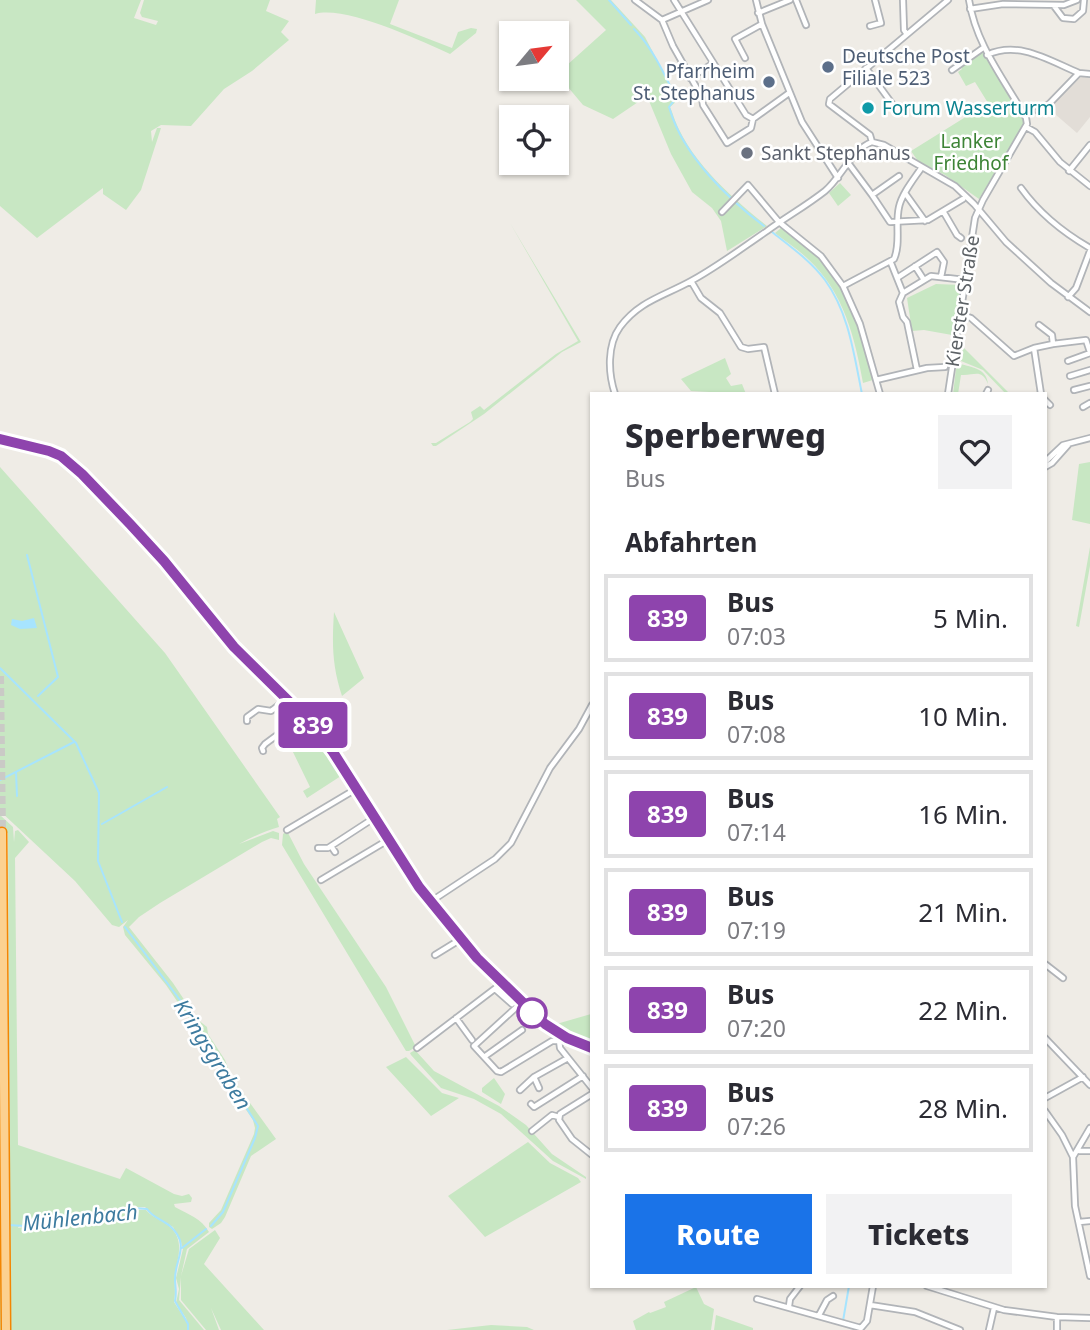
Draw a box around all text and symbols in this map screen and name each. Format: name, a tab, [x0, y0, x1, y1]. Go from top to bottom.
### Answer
north arrow	[499, 21, 569, 91]
map controls	[499, 21, 569, 175]
place label: Deutsche Post Filiale 523	[842, 43, 970, 91]
place label: Pfarrheim St. Stephanus	[633, 58, 755, 106]
marker: Deutsche Post Filiale 523	[820, 59, 836, 75]
marker: Pfarrheim St. Stephanus	[761, 74, 777, 90]
place label: Forum Wasserturm	[882, 95, 1055, 121]
marker: Forum Wasserturm	[860, 100, 876, 116]
button: locate	[499, 105, 569, 175]
park label: Lanker Friedhof	[934, 128, 1010, 176]
place label: Sankt Stephanus	[761, 140, 910, 166]
marker: Sankt Stephanus	[739, 145, 755, 161]
street label: Kierster Straße	[939, 233, 985, 369]
text: Sperberweg	[625, 413, 826, 458]
button: heart	[938, 415, 1012, 489]
text: Bus	[625, 462, 665, 494]
text: Abfahrten	[625, 524, 757, 560]
text: Bus	[727, 584, 774, 620]
text: 5 Min.	[933, 600, 1008, 636]
text: 839	[647, 601, 688, 634]
text: 07:03	[727, 620, 786, 652]
text: Bus	[727, 682, 774, 718]
text: 10 Min.	[918, 698, 1008, 734]
text: 839	[647, 699, 688, 732]
line badge: 839	[273, 702, 353, 748]
text: 839	[292, 708, 334, 741]
text: 07:08	[727, 718, 786, 750]
text: Bus	[727, 780, 774, 816]
text: 16 Min.	[918, 796, 1008, 832]
text: 839	[647, 797, 688, 830]
text: 07:14	[727, 816, 786, 848]
text: Bus	[727, 878, 774, 914]
text: 21 Min.	[918, 894, 1008, 930]
text: 839	[647, 895, 688, 928]
text: 07:19	[727, 914, 786, 946]
text: Bus	[727, 976, 774, 1012]
text: 22 Min.	[918, 992, 1008, 1028]
water label: Kringsgraben	[168, 993, 258, 1115]
text: 839	[647, 993, 688, 1026]
unlabelled marker	[517, 998, 547, 1028]
text: 07:20	[727, 1012, 786, 1044]
text: Bus	[727, 1074, 774, 1110]
text: 28 Min.	[918, 1090, 1008, 1126]
text: 839	[647, 1091, 688, 1124]
text: 07:26	[727, 1110, 786, 1142]
button: Route	[625, 1194, 812, 1274]
button: Tickets	[826, 1194, 1012, 1274]
water label: Mühlenbach	[21, 1197, 139, 1237]

